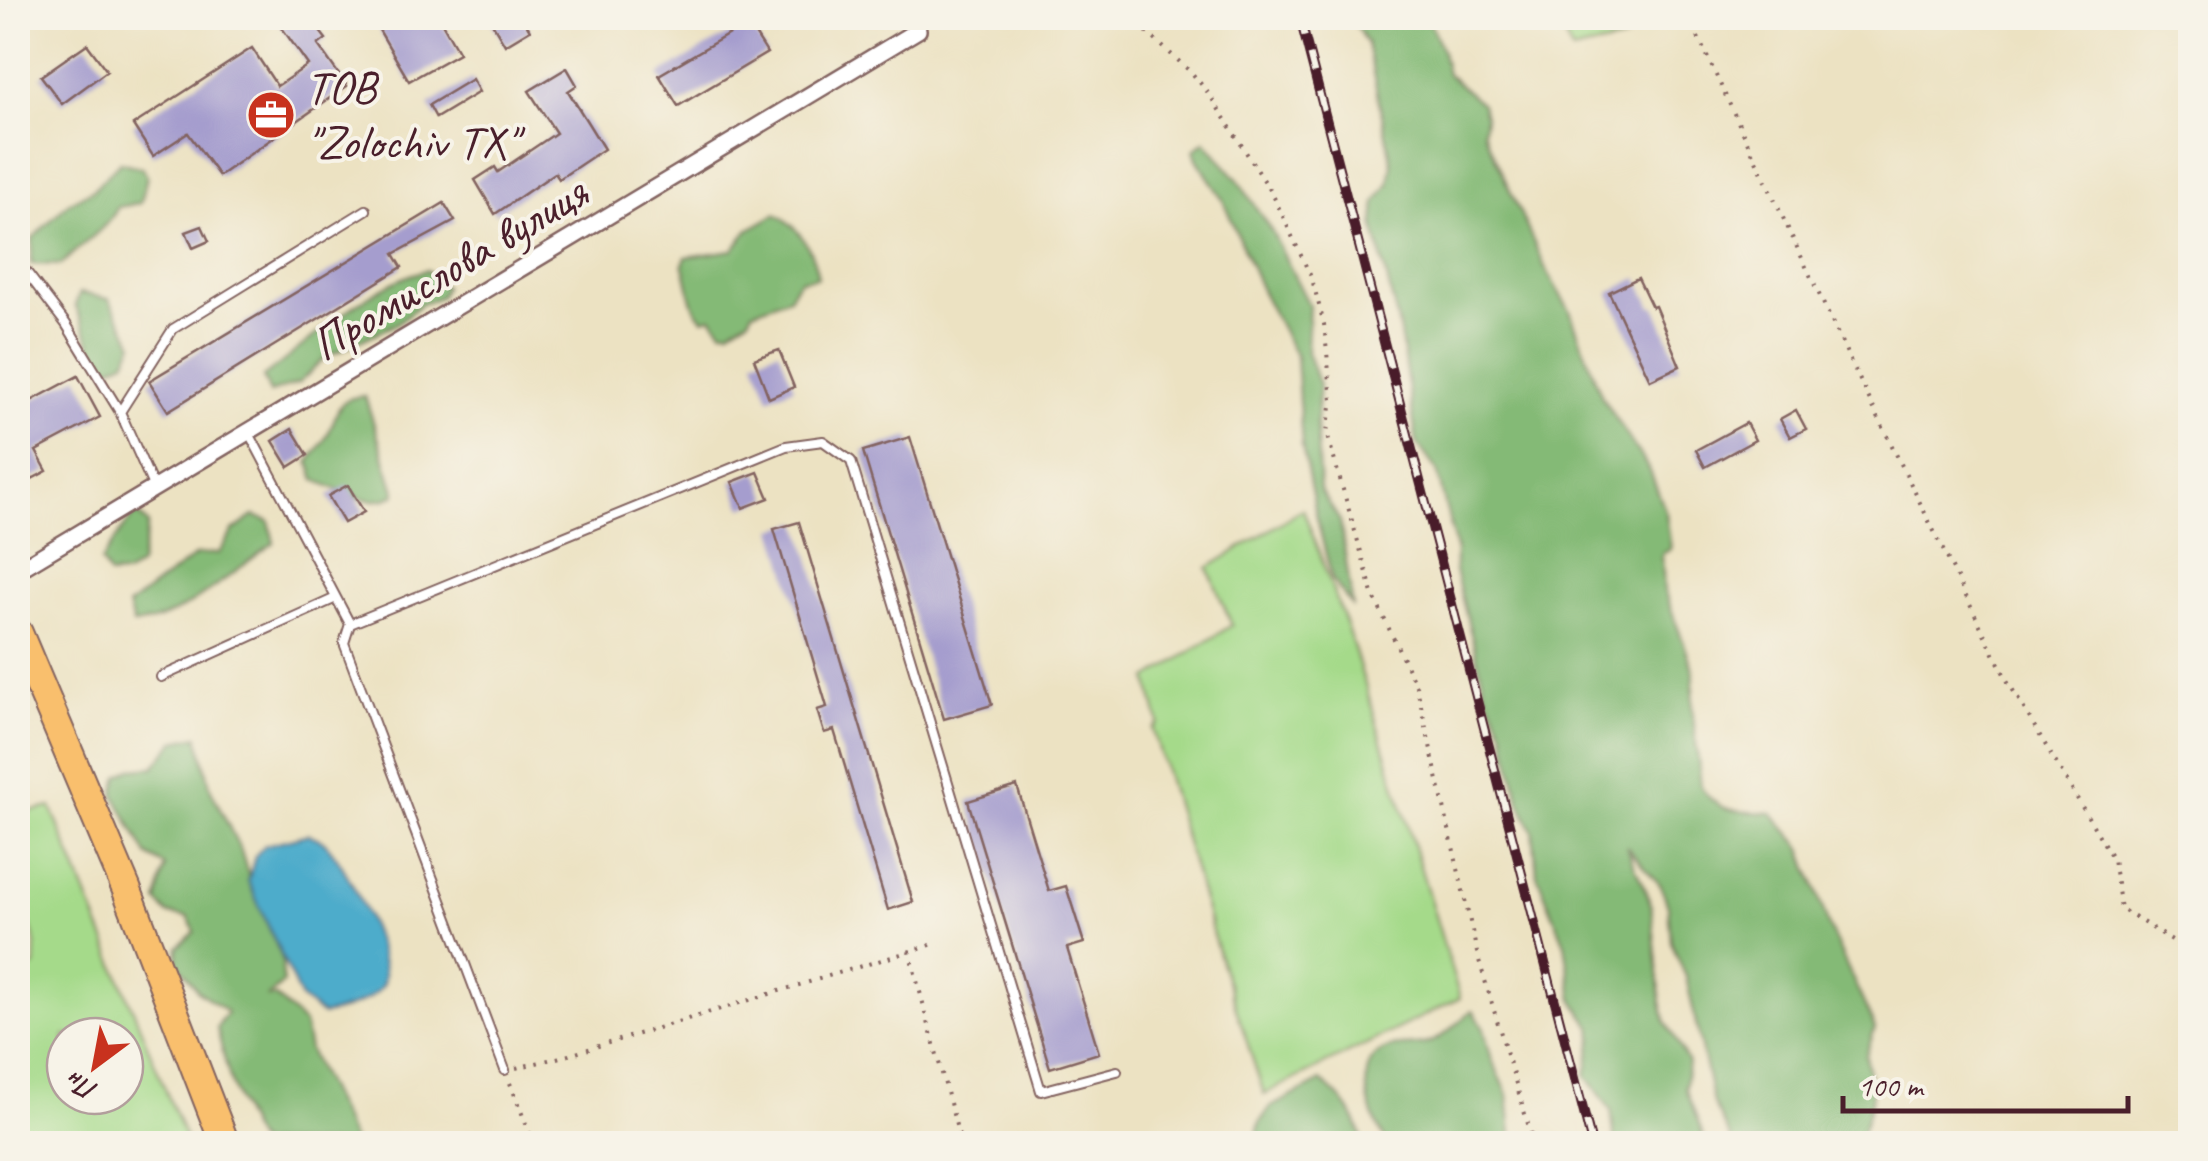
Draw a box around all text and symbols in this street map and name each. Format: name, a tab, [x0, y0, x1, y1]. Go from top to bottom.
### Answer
place label: ТОВ "Zolochiv TX"	[306, 57, 526, 172]
office icon: ТОВ "Zolochiv TX"	[245, 89, 297, 141]
street label: Промислова вулиця	[300, 161, 599, 374]
north arrow	[45, 1016, 145, 1116]
scale bar	[1843, 1051, 2128, 1113]
text: Пн	[59, 1063, 104, 1109]
text: 100 m	[1858, 1067, 1925, 1105]

